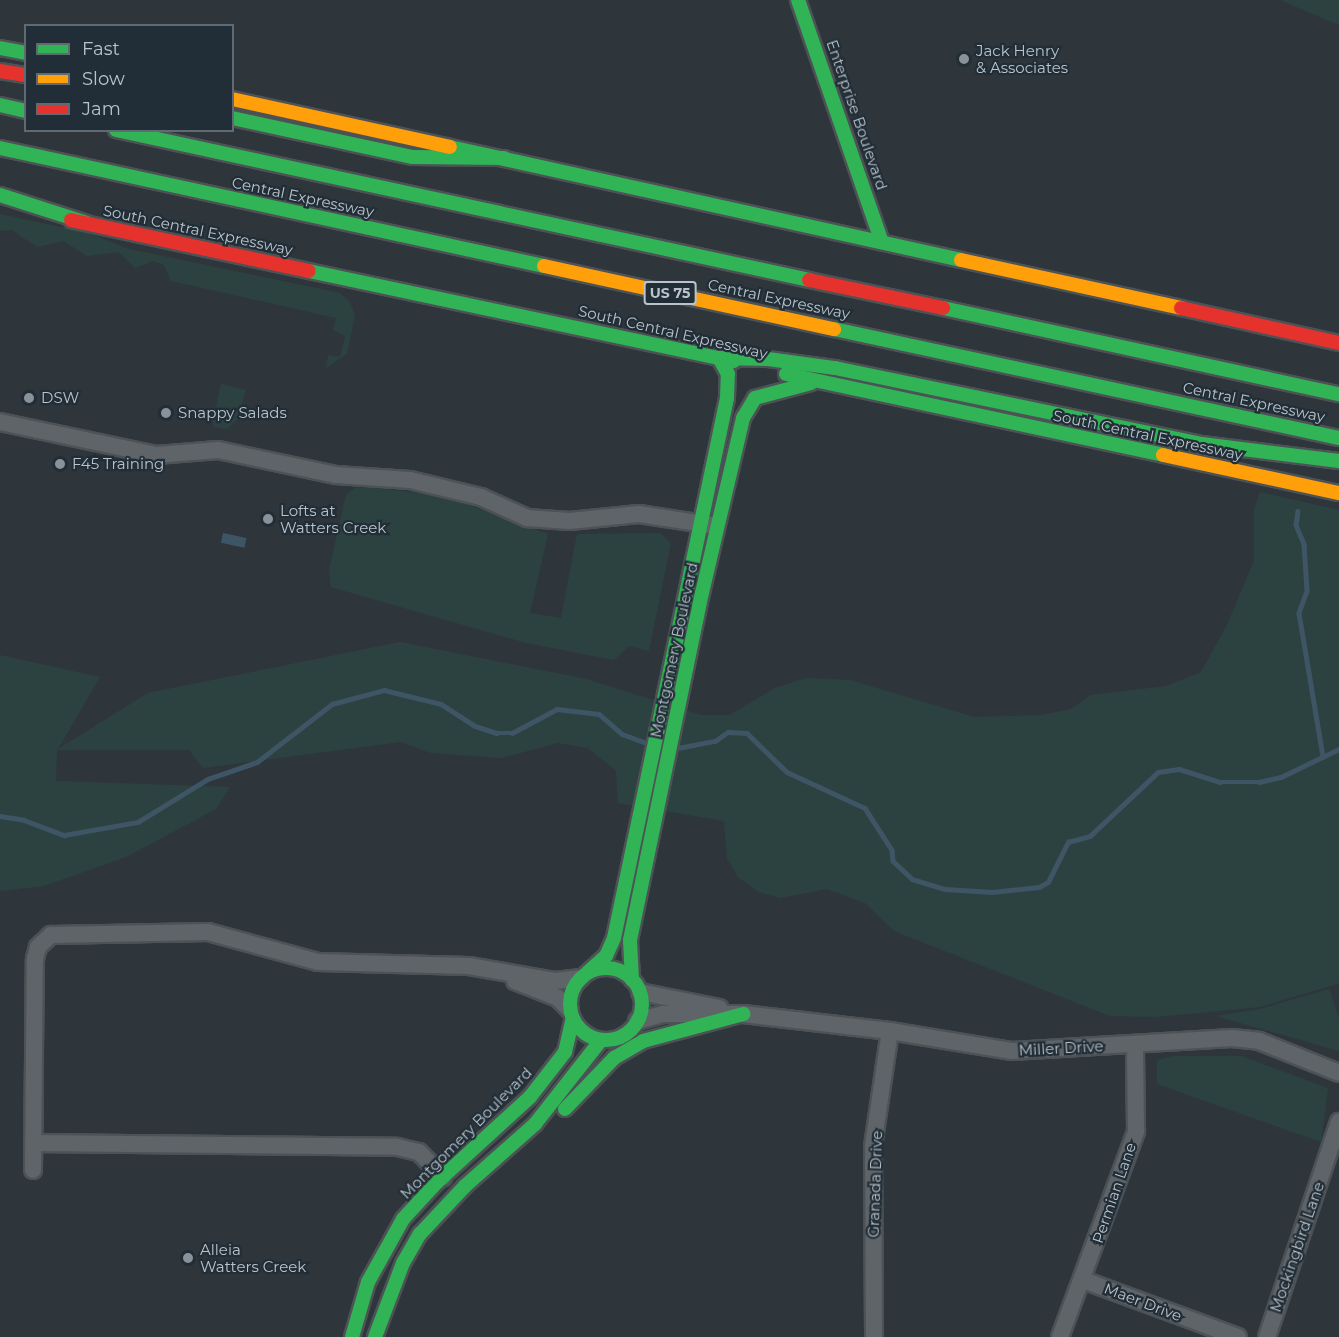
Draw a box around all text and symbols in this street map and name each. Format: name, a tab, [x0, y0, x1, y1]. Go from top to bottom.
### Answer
legend	[24, 24, 234, 132]
street label: Enterprise Boulevard	[823, 37, 891, 193]
text: Fast	[82, 38, 120, 60]
place label: Jack Henry & Associates	[976, 41, 1068, 76]
marker: Jack Henry & Associates	[957, 52, 971, 66]
text: Slow	[82, 68, 125, 90]
text: Jam	[82, 98, 121, 120]
street label: Central Expressway	[230, 173, 376, 221]
street label: South Central Expressway	[101, 201, 295, 259]
street label: Central Expressway	[706, 275, 852, 323]
road number: US 75	[643, 282, 697, 304]
street label: South Central Expressway	[577, 301, 769, 363]
street label: Central Expressway	[1181, 378, 1327, 426]
place label: DSW	[41, 389, 79, 407]
marker: DSW	[22, 391, 36, 405]
place label: Snappy Salads	[178, 404, 287, 422]
marker: Snappy Salads	[159, 406, 173, 420]
street label: South Central Expressway	[1051, 406, 1245, 464]
place label: F45 Training	[72, 455, 164, 473]
marker: F45 Training	[53, 457, 67, 471]
place label: Lofts at Watters Creek	[280, 501, 386, 536]
marker: Lofts at Watters Creek	[261, 512, 275, 526]
street label: Montgomery Boulevard	[647, 561, 701, 739]
street label: Miller Drive	[1018, 1037, 1104, 1059]
street label: Montgomery Boulevard	[396, 1063, 536, 1203]
street label: Granada Drive	[864, 1130, 886, 1238]
street label: Permian Lane	[1088, 1140, 1140, 1246]
street label: Mockingbird Lane	[1266, 1180, 1328, 1314]
place label: Alleia Watters Creek	[200, 1240, 306, 1275]
marker: Alleia Watters Creek	[181, 1251, 195, 1265]
street label: Maer Drive	[1102, 1279, 1184, 1325]

